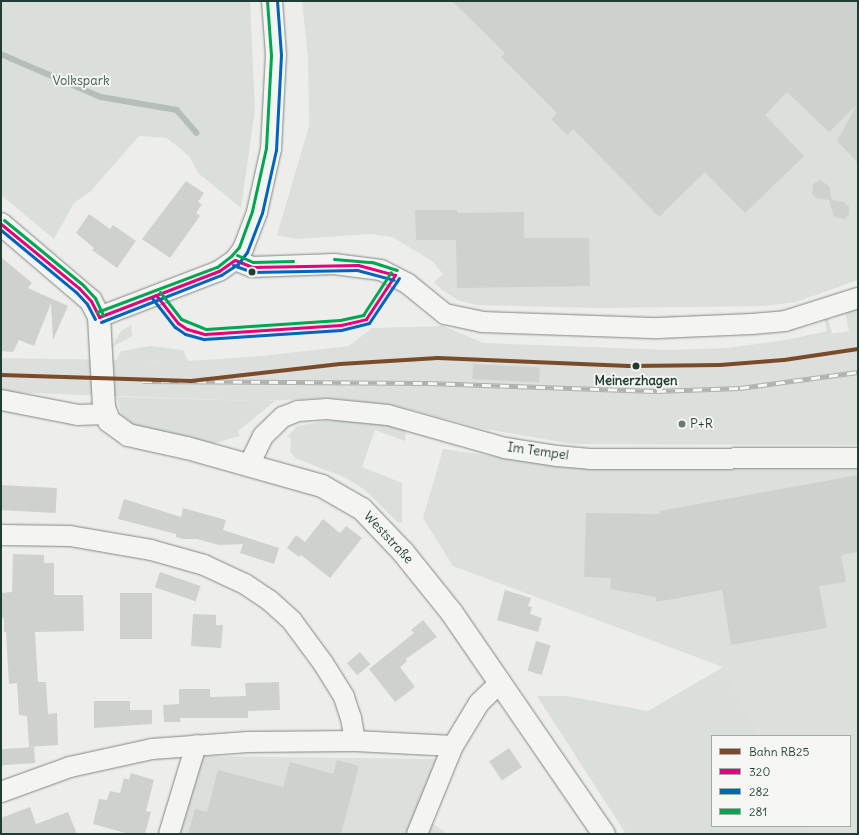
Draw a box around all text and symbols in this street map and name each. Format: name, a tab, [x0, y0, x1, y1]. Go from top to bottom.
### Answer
park label: Volkspark	[52, 73, 110, 89]
unlabelled marker	[247, 267, 257, 277]
marker: Meinerzhagen	[630, 360, 642, 372]
place label: Meinerzhagen	[594, 373, 678, 389]
place label: P+R	[690, 416, 713, 432]
marker: P+R	[677, 419, 687, 429]
street label: Im Tempel	[506, 440, 570, 464]
street label: Weststraße	[360, 509, 416, 567]
legend	[711, 735, 851, 827]
text: Bahn RB25	[749, 744, 809, 759]
text: 320	[749, 764, 770, 779]
text: 282	[749, 784, 769, 799]
text: 281	[749, 804, 767, 819]

